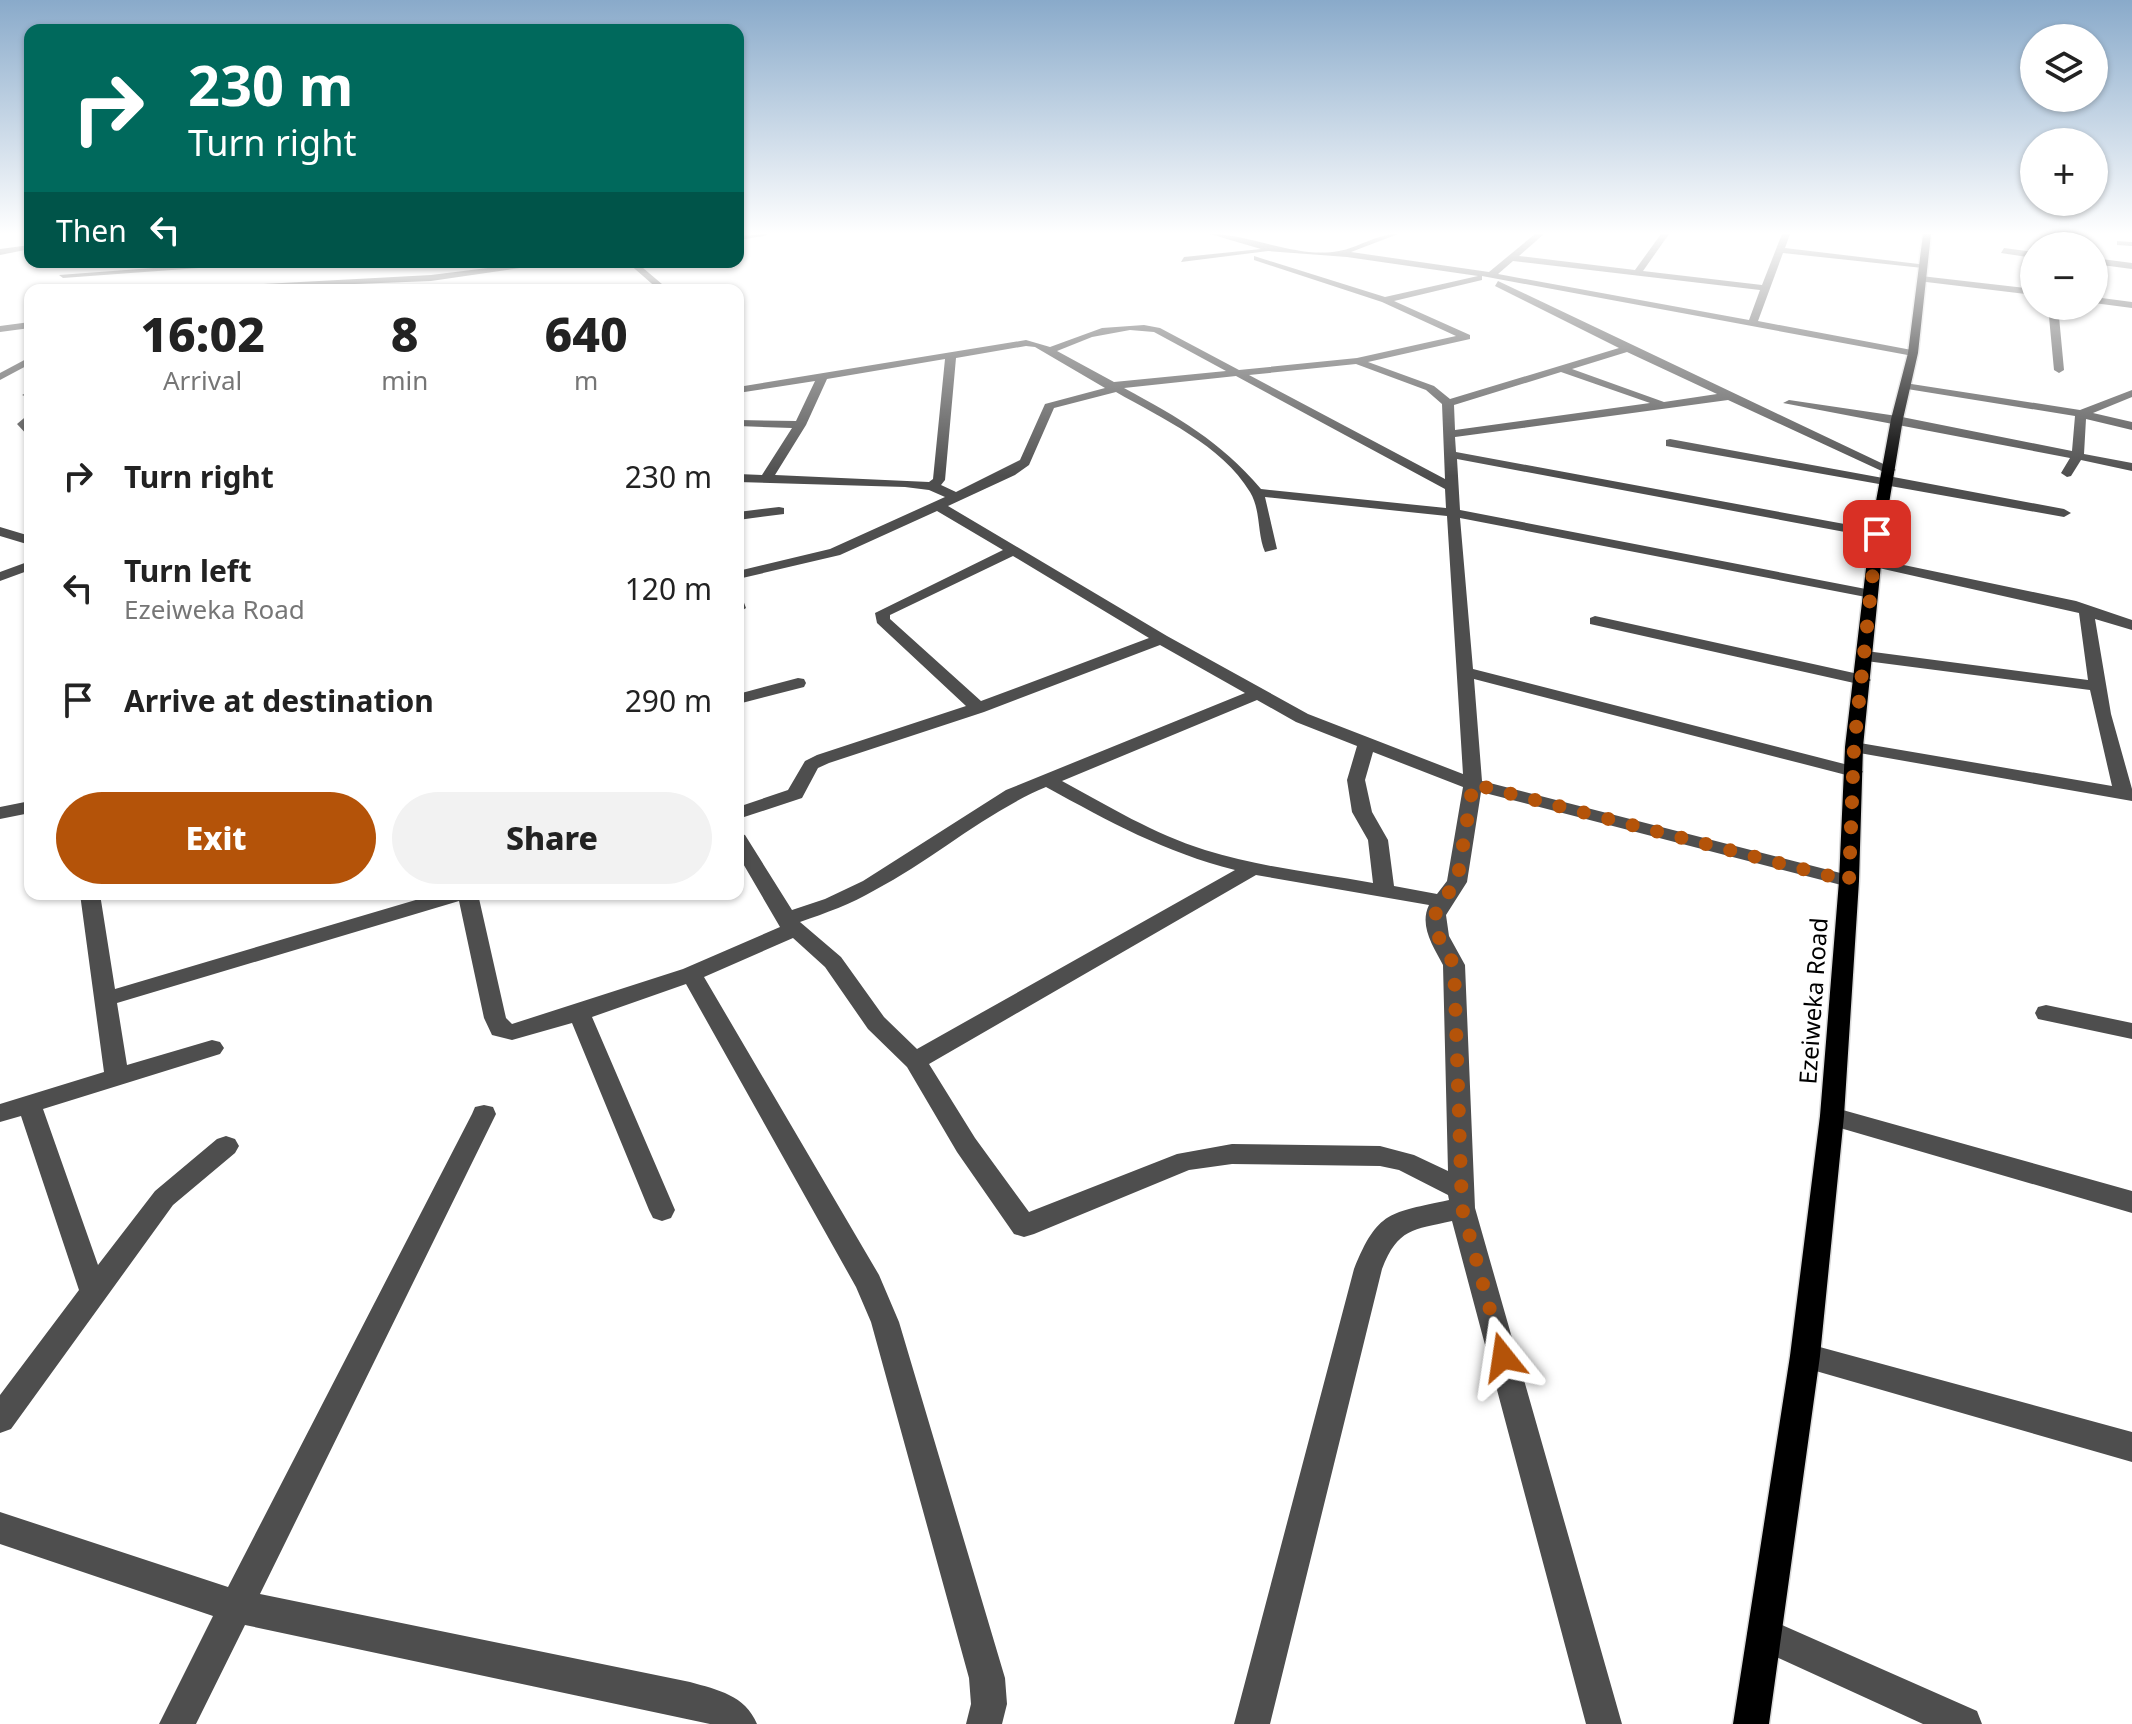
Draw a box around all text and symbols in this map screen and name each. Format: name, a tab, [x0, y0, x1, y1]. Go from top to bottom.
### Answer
map controls	[2020, 24, 2108, 320]
button: layers	[2020, 24, 2108, 112]
text: 230 m	[188, 46, 353, 122]
icon: right	[56, 56, 160, 160]
text: Turn right	[188, 118, 356, 167]
button: +	[2020, 128, 2108, 216]
icon: left	[143, 208, 187, 252]
text: Then	[56, 210, 127, 251]
button: −	[2020, 232, 2108, 320]
text: 16:02	[140, 301, 265, 366]
text: 8	[391, 301, 419, 366]
text: 640	[545, 301, 628, 366]
text: Arrival	[163, 362, 242, 398]
text: min	[381, 362, 428, 398]
text: m	[574, 362, 598, 398]
icon: right	[56, 454, 100, 498]
text: Turn right	[124, 456, 274, 497]
text: 230 m	[625, 456, 712, 497]
pin	[1843, 500, 1911, 568]
icon: arrive	[1855, 512, 1899, 556]
text: Turn left	[124, 550, 252, 591]
icon: left	[56, 566, 100, 610]
text: 120 m	[625, 568, 712, 609]
text: Ezeiweka Road	[124, 591, 305, 627]
icon: arrive	[56, 678, 100, 722]
text: Arrive at destination	[124, 680, 434, 721]
text: 290 m	[625, 680, 712, 721]
button: Exit	[56, 792, 376, 884]
button: Share	[392, 792, 712, 884]
street label: Ezeiweka Road	[1790, 916, 1835, 1085]
position arrow	[1461, 1315, 1545, 1399]

